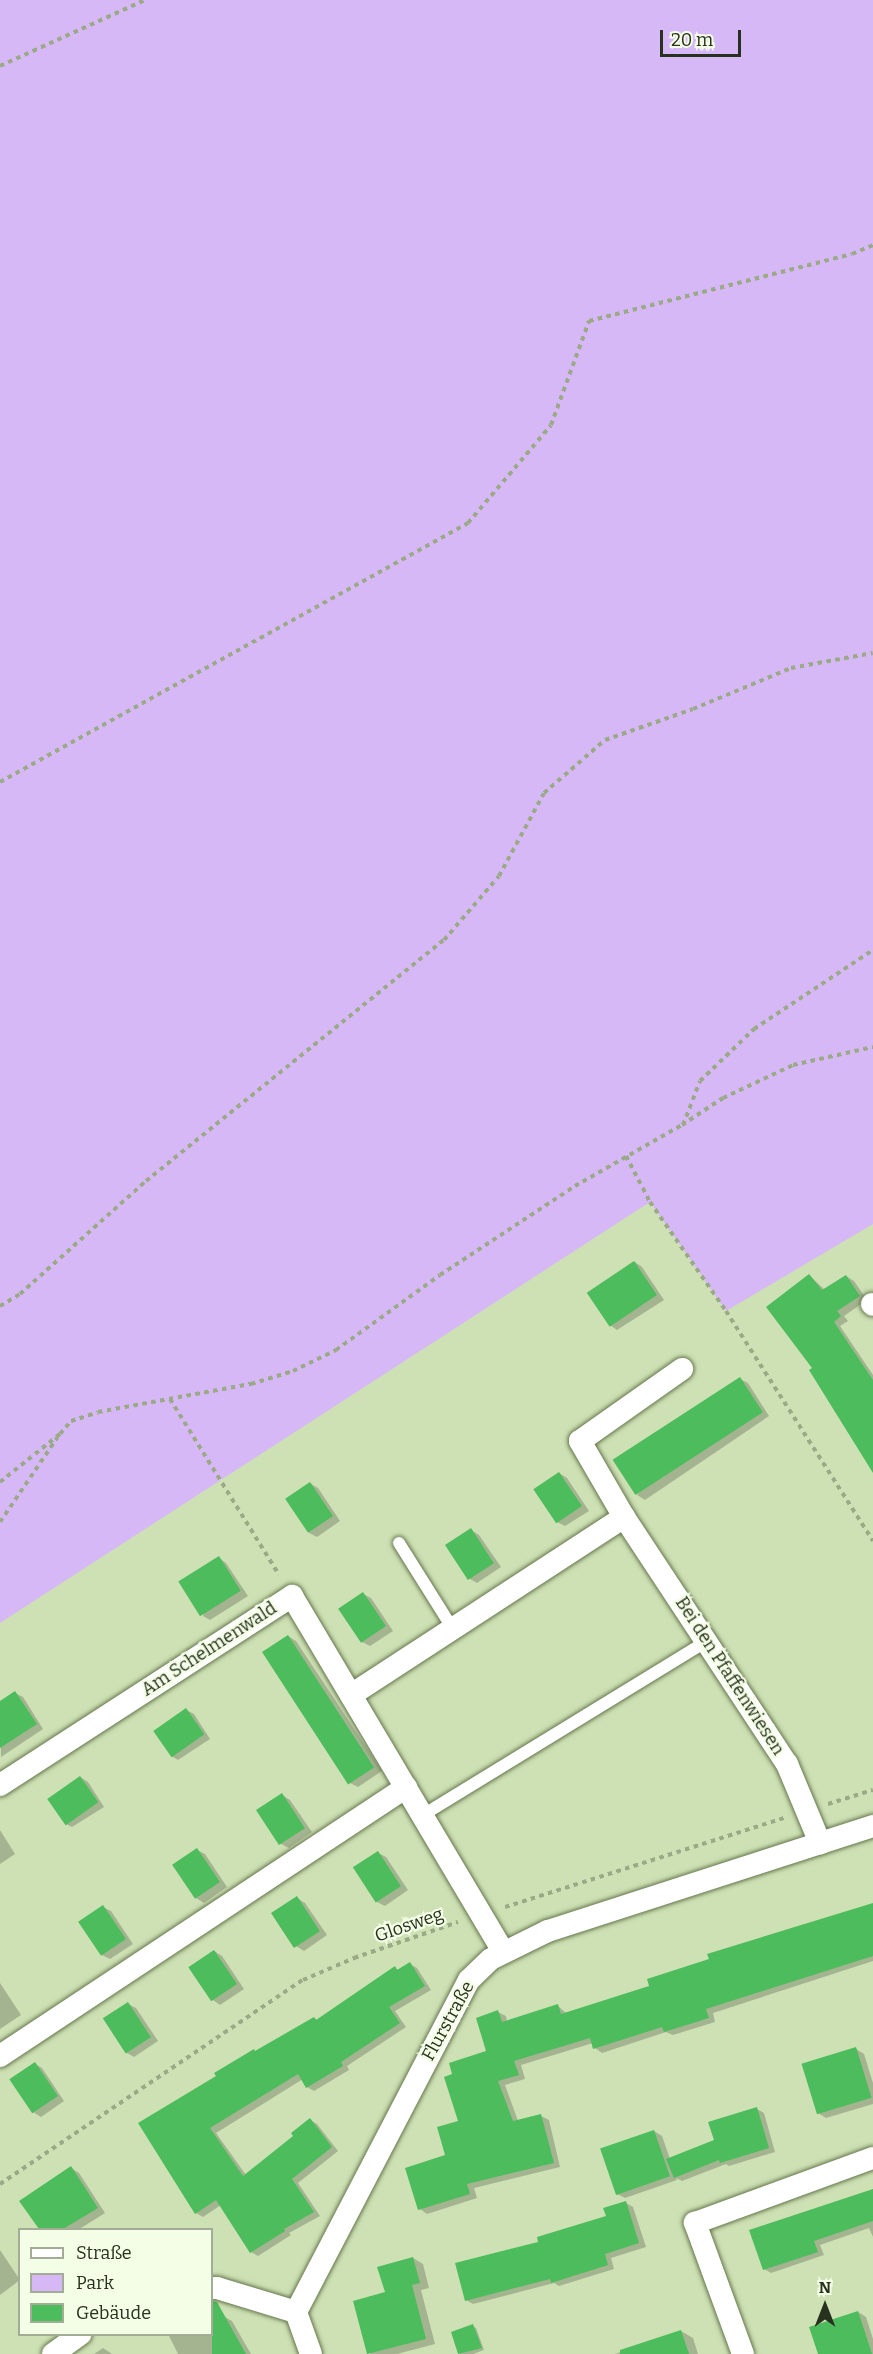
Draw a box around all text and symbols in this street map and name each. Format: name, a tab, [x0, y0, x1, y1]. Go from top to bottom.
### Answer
scale bar	[663, 18, 744, 56]
text: 20 m	[671, 29, 713, 51]
street label: Bei den Pfaffenwiesen	[671, 1593, 789, 1759]
street label: Am Schelmenwald	[137, 1597, 281, 1701]
street label: Glosweg	[372, 1903, 446, 1947]
street label: Flurstraße	[417, 1977, 479, 2065]
legend	[18, 2228, 213, 2336]
text: Straße	[76, 2242, 132, 2264]
text: Park	[76, 2272, 114, 2294]
north arrow	[795, 2276, 855, 2336]
text: N	[819, 2278, 831, 2297]
text: Gebäude	[76, 2302, 151, 2324]

